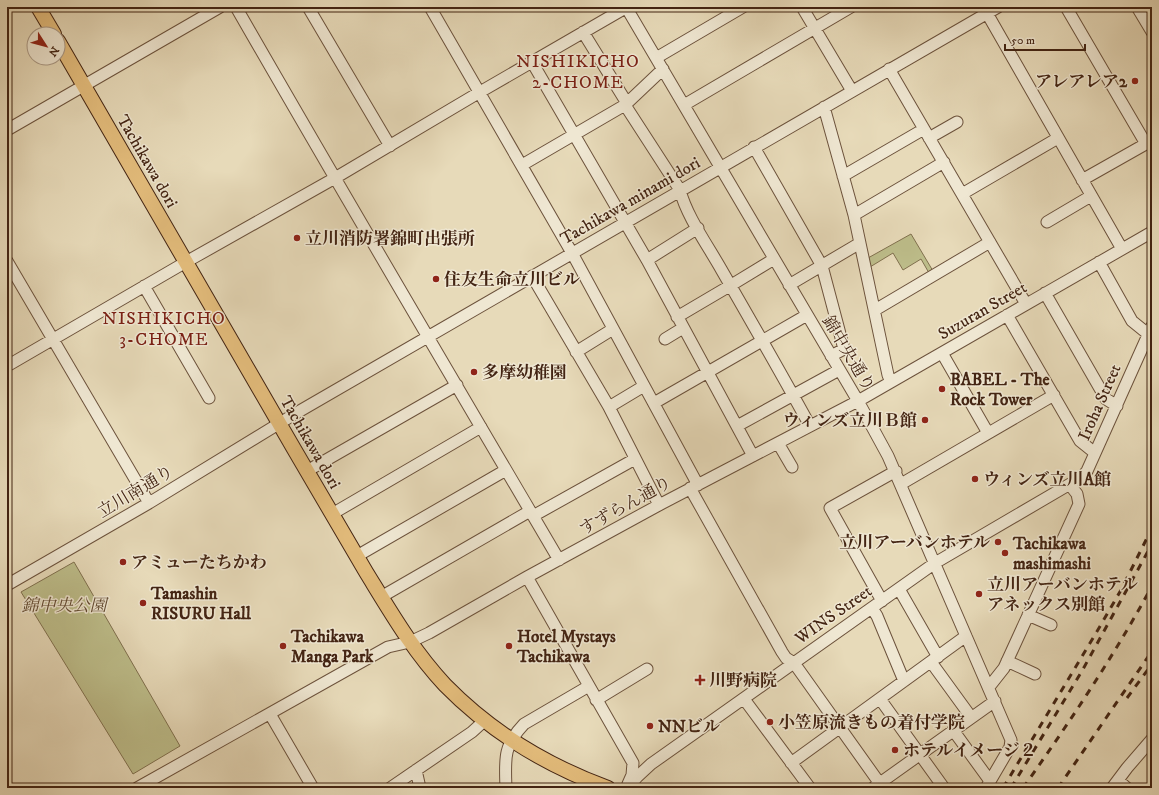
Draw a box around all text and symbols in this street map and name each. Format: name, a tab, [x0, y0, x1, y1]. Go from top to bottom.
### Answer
north arrow	[26, 26, 66, 66]
scale bar	[1005, 26, 1085, 52]
text: 50 m	[1011, 33, 1035, 48]
text: N	[45, 44, 62, 59]
district label: NISHIKICHO 2-CHOME	[516, 51, 640, 94]
place label: アレアレア2	[1035, 71, 1128, 93]
marker: アレアレア2	[1130, 76, 1140, 86]
street label: Tachikawa dori	[112, 111, 183, 212]
street label: Tachikawa minami dori	[557, 152, 704, 250]
place label: 立川消防署錦町出張所	[305, 228, 475, 250]
marker: 立川消防署錦町出張所	[292, 233, 302, 243]
place label: 住友生命立川ビル	[444, 269, 580, 291]
marker: 住友生命立川ビル	[431, 274, 441, 284]
street label: Suzuran Street	[934, 276, 1031, 345]
district label: NISHIKICHO 3-CHOME	[102, 308, 226, 351]
street label: 錦中央通り	[817, 311, 879, 396]
street label: Iroha Street	[1073, 360, 1127, 444]
place label: 多摩幼稚園	[482, 362, 567, 384]
marker: 多摩幼稚園	[469, 367, 479, 377]
place label: BABEL - The Rock Tower	[950, 369, 1050, 411]
marker: BABEL - The Rock Tower	[937, 384, 947, 394]
street label: Tachikawa dori	[275, 392, 346, 493]
place label: ウィンズ立川Ｂ館	[783, 410, 917, 432]
marker: ウィンズ立川Ｂ館	[920, 415, 930, 425]
street label: 立川南通り	[93, 461, 178, 523]
place label: ウィンズ立川A館	[983, 469, 1111, 491]
street label: すずらん通り	[575, 471, 675, 540]
marker: ウィンズ立川A館	[970, 474, 980, 484]
place label: 立川アーバンホテル	[839, 532, 990, 554]
place label: Tachikawa mashimashi	[1012, 533, 1092, 575]
marker: 立川アーバンホテル	[993, 537, 1003, 547]
marker: Tachikawa mashimashi	[1000, 548, 1010, 558]
place label: アミューたちかわ	[131, 552, 267, 574]
marker: アミューたちかわ	[118, 557, 128, 567]
place label: 立川アーバンホテル アネックス別館	[987, 574, 1138, 616]
street label: WINS Street	[790, 580, 877, 650]
place label: Tamashin RISURU Hall	[150, 583, 252, 625]
marker: 立川アーバンホテル アネックス別館	[974, 589, 984, 599]
park label: 錦中央公園	[22, 595, 109, 617]
marker: Tamashin RISURU Hall	[138, 598, 148, 608]
place label: Tachikawa Manga Park	[290, 626, 374, 668]
place label: Hotel Mystays Tachikawa	[516, 626, 616, 668]
marker: Tachikawa Manga Park	[278, 641, 288, 651]
marker: Hotel Mystays Tachikawa	[504, 641, 514, 651]
place label: 川野病院	[709, 670, 777, 692]
marker: 川野病院	[694, 674, 706, 686]
place label: 小笠原流きもの着付学院	[778, 712, 965, 734]
place label: NNビル	[658, 716, 720, 738]
marker: 小笠原流きもの着付学院	[765, 717, 775, 727]
marker: NNビル	[645, 721, 655, 731]
place label: ホテルイメージ２	[903, 740, 1037, 762]
marker: ホテルイメージ２	[890, 745, 900, 755]

